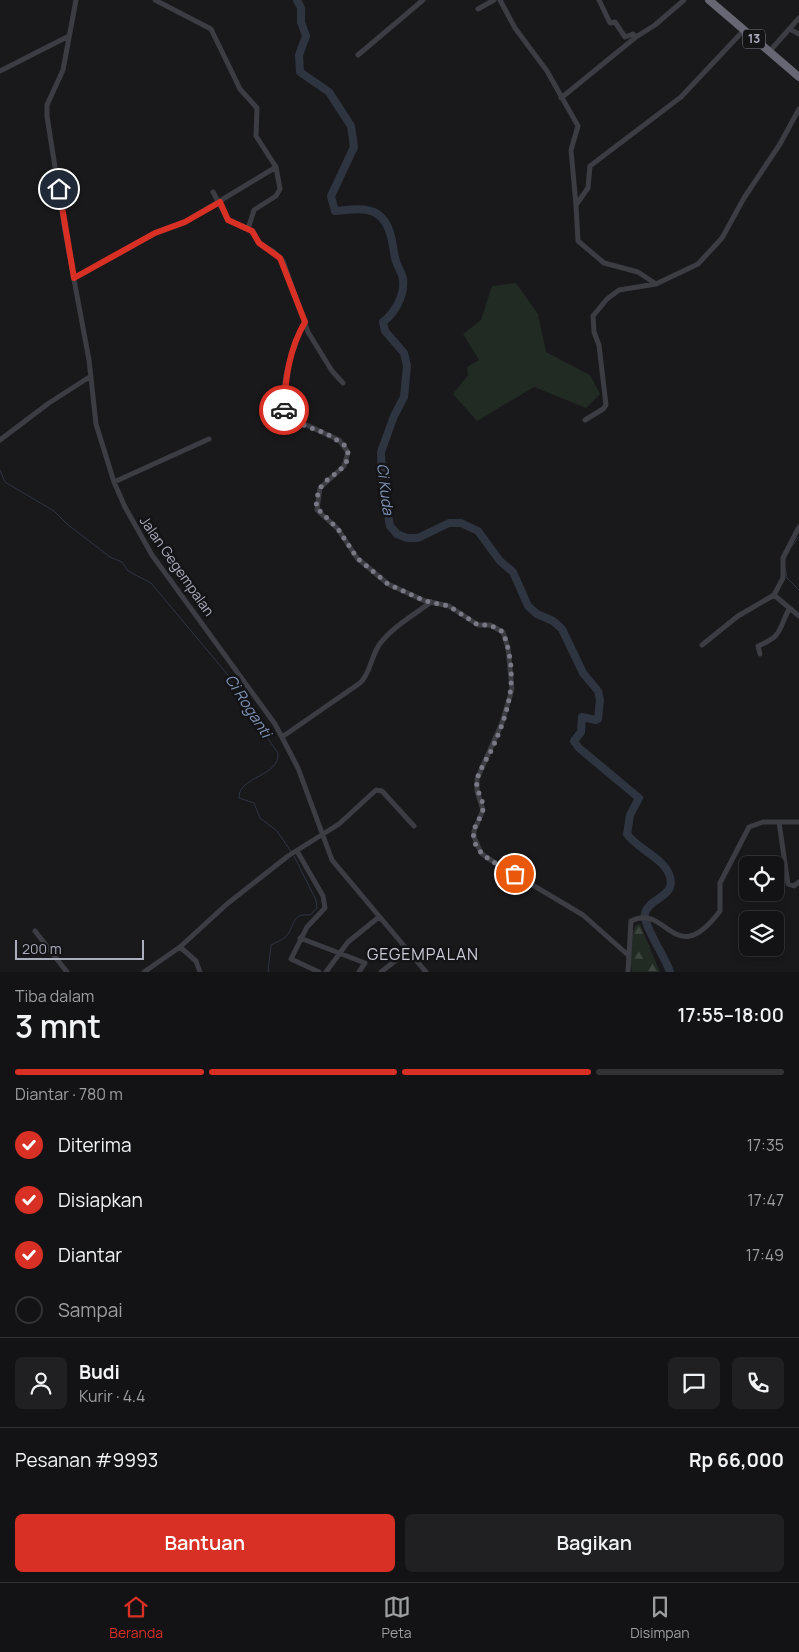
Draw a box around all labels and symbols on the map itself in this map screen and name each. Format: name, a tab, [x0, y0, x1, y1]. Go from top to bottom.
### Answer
road number: 13	[743, 30, 765, 48]
pin	[38, 168, 80, 210]
courier	[259, 385, 309, 435]
water label: Ci Kuda	[372, 462, 399, 517]
street label: Jalan Gegempalan	[136, 512, 219, 620]
water label: Ci Roganti	[220, 670, 278, 743]
pin	[494, 853, 536, 895]
scale bar	[15, 937, 144, 960]
district label: GEGEMPALAN	[367, 943, 479, 965]

